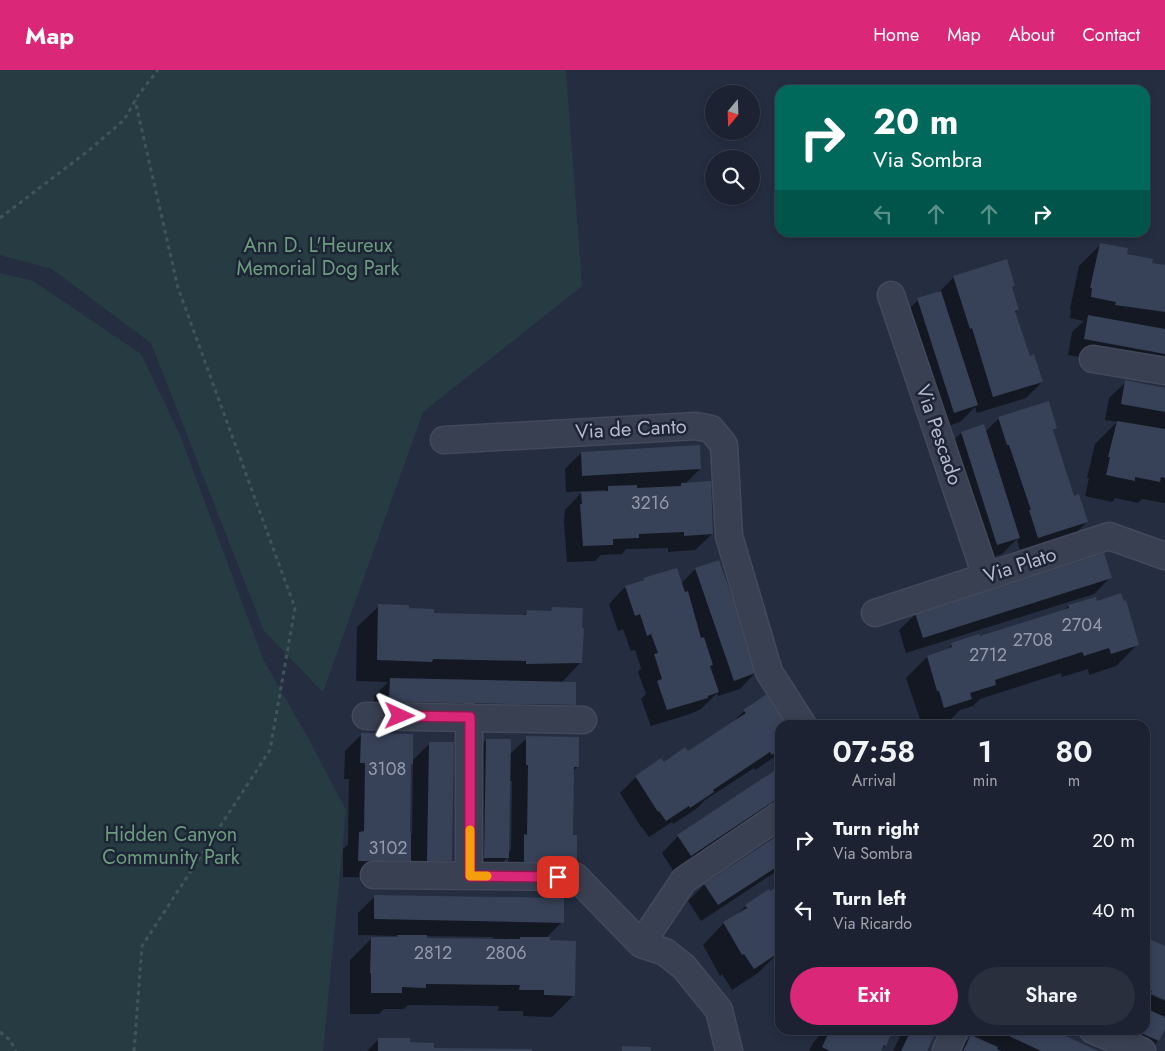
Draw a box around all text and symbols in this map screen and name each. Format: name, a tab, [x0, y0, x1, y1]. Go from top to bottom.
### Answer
text: Map	[25, 18, 74, 53]
text: Home	[873, 22, 919, 48]
text: Map	[947, 22, 981, 48]
text: About	[1009, 22, 1054, 48]
text: Contact	[1082, 22, 1140, 48]
north arrow	[705, 85, 760, 140]
map controls	[705, 85, 760, 205]
text: 20 m	[873, 97, 958, 147]
icon: right	[790, 105, 855, 170]
text: Via Sombra	[873, 143, 982, 175]
button: search	[705, 150, 760, 205]
icon: left	[869, 200, 897, 228]
icon: ahead	[922, 200, 950, 228]
icon: ahead	[975, 200, 1003, 228]
icon: right	[1028, 200, 1056, 228]
park label: Ann D. L'Heureux Memorial Dog Park	[237, 231, 400, 283]
street label: Via Pescado	[908, 381, 970, 489]
street label: Via de Canto	[575, 412, 687, 446]
house number: 3216	[631, 490, 669, 516]
street label: Via Plato	[980, 540, 1060, 590]
house number: 2704	[1062, 612, 1103, 638]
house number: 2708	[1013, 627, 1053, 653]
house number: 2712	[969, 642, 1007, 668]
position arrow	[373, 689, 425, 741]
text: 07:58	[832, 730, 915, 773]
text: 1	[978, 730, 993, 773]
text: 80	[1055, 730, 1093, 773]
house number: 3108	[368, 756, 406, 782]
text: Arrival	[852, 769, 896, 792]
text: min	[973, 769, 998, 792]
text: m	[1068, 769, 1080, 792]
text: Turn right	[833, 815, 919, 842]
park label: Hidden Canyon Community Park	[102, 820, 240, 872]
icon: right	[790, 826, 818, 854]
text: 20 m	[1092, 827, 1135, 854]
house number: 3102	[369, 835, 407, 861]
text: Via Sombra	[833, 842, 913, 865]
pin	[537, 856, 579, 898]
icon: arrive	[544, 863, 572, 891]
text: Turn left	[833, 885, 906, 912]
icon: left	[790, 896, 818, 924]
text: 40 m	[1092, 897, 1135, 924]
text: Via Ricardo	[833, 912, 912, 935]
house number: 2812	[414, 940, 452, 966]
house number: 2806	[485, 940, 527, 966]
button: Exit	[790, 967, 958, 1025]
button: Share	[968, 967, 1135, 1025]

